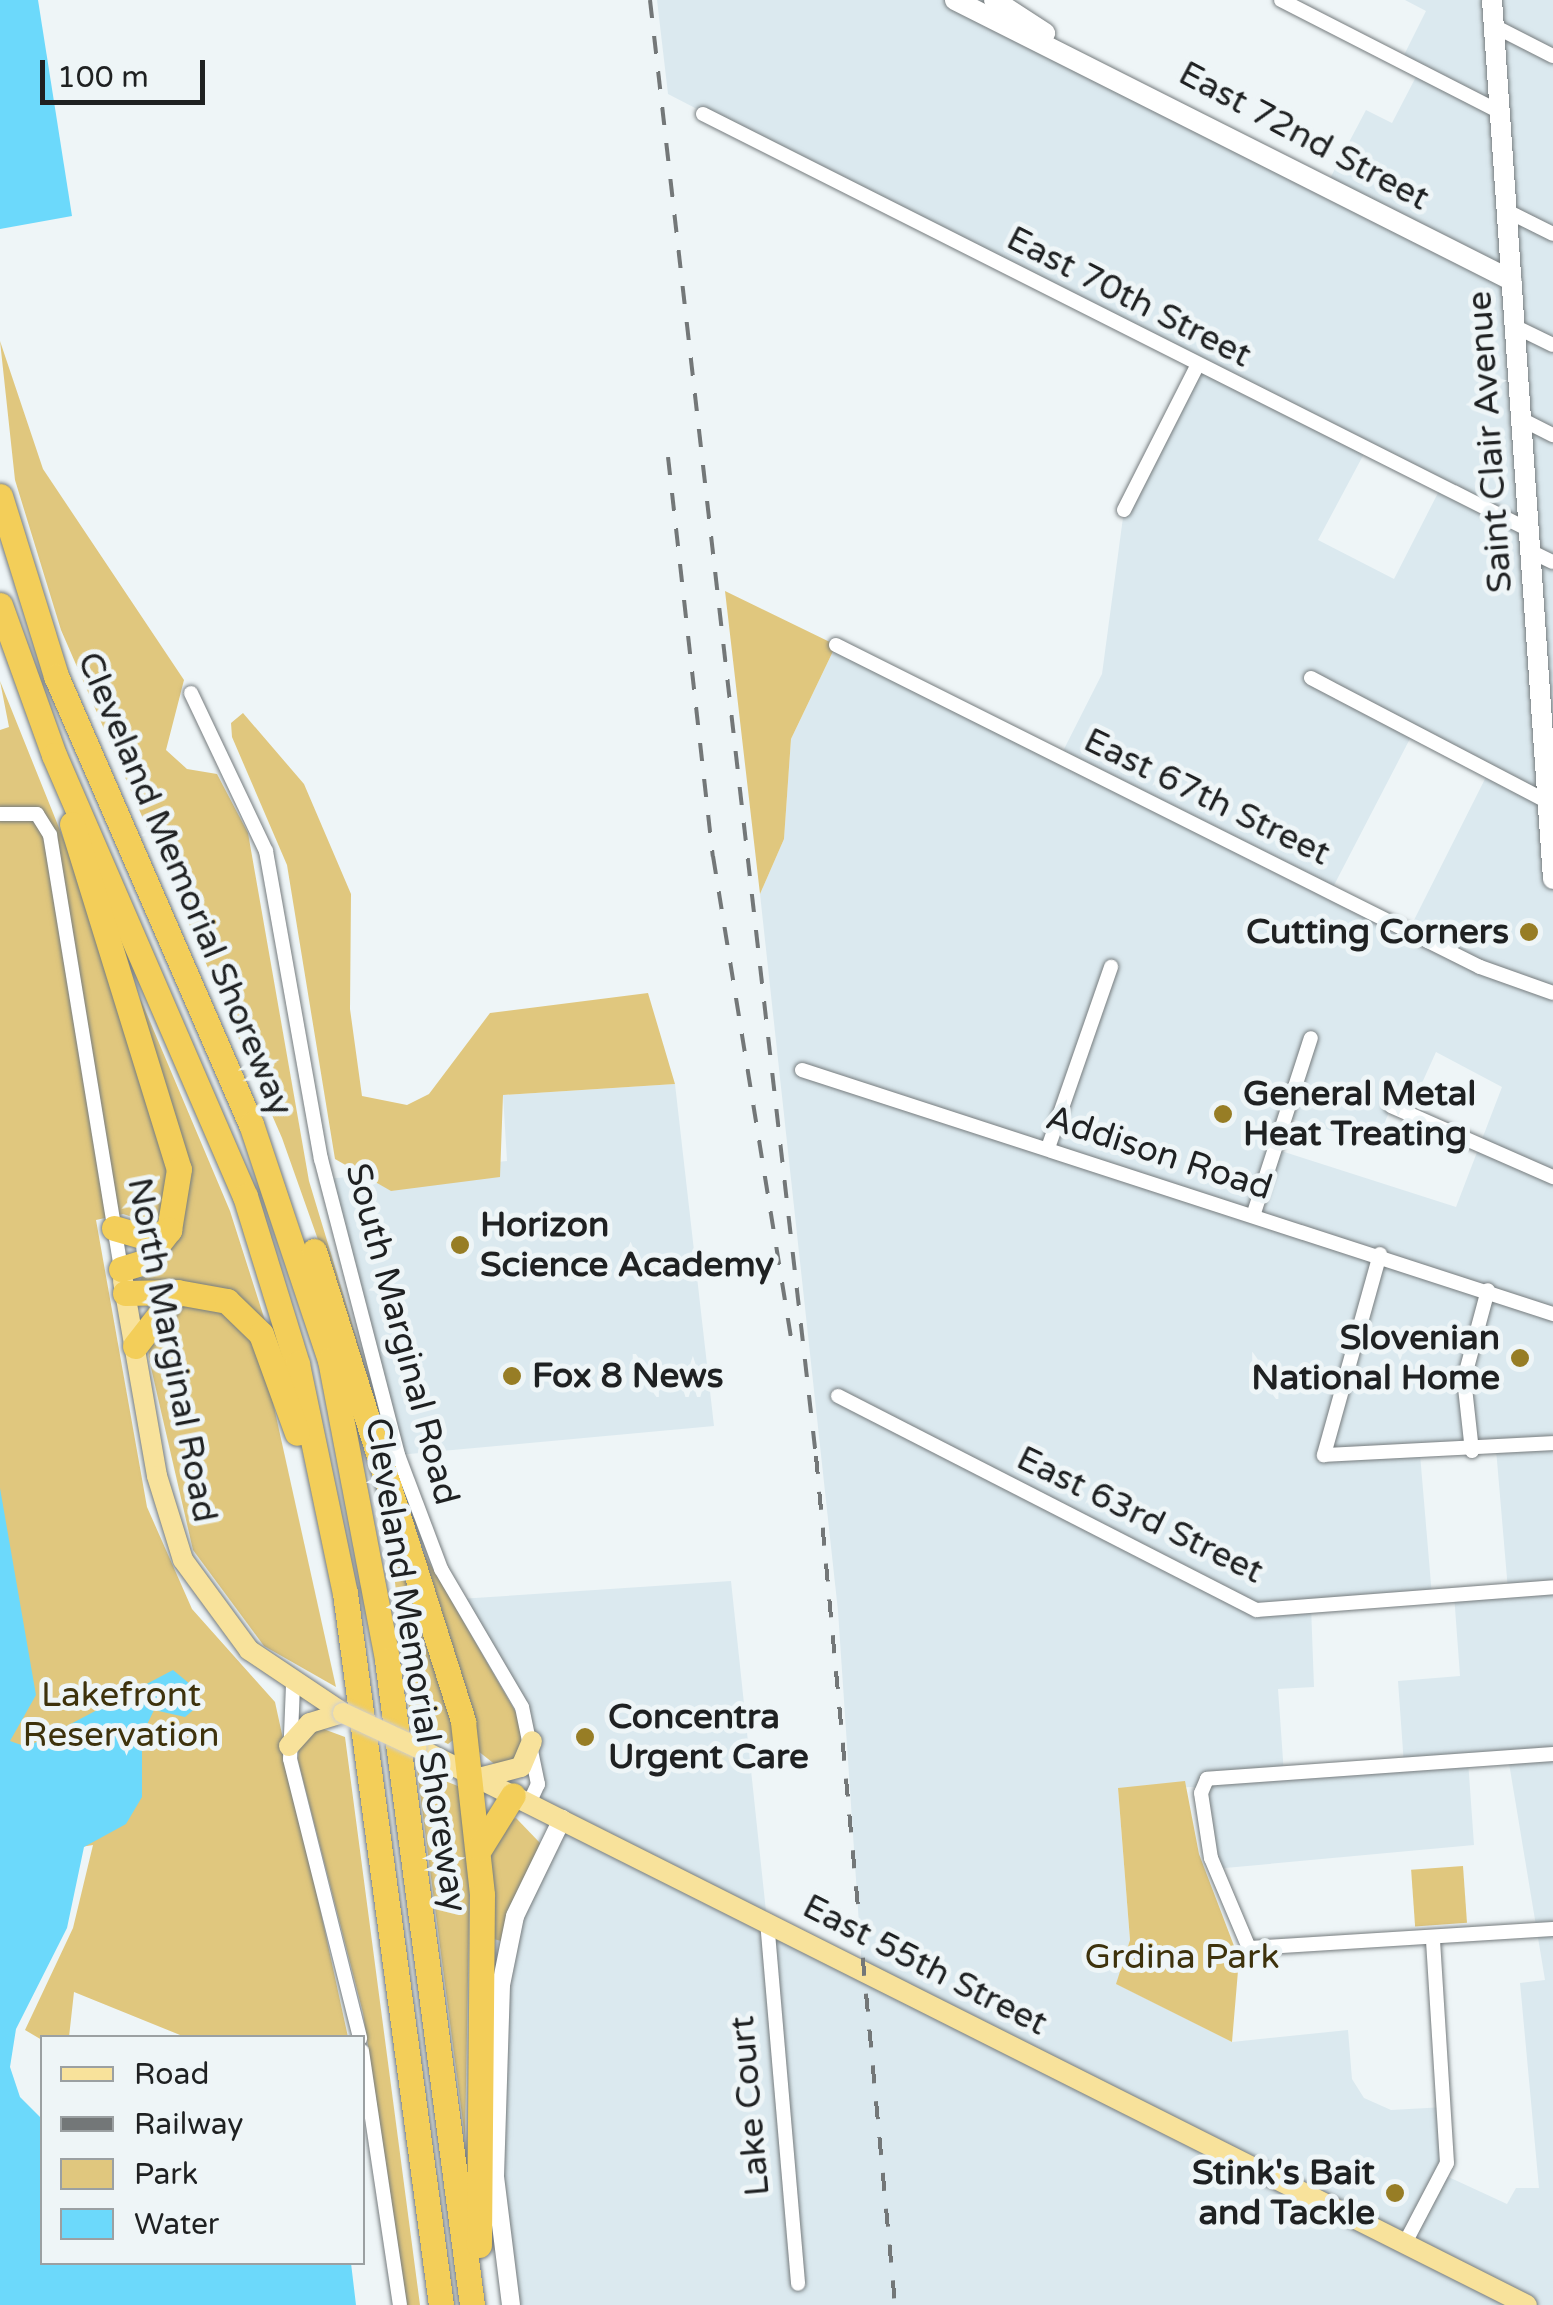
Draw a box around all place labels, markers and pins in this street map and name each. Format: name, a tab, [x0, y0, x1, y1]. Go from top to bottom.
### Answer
place label: Cutting Corners	[1246, 911, 1509, 953]
marker: Cutting Corners	[1518, 921, 1540, 943]
place label: General Metal Heat Treating	[1243, 1073, 1476, 1155]
marker: General Metal Heat Treating	[1212, 1103, 1234, 1125]
place label: Horizon Science Academy	[480, 1204, 774, 1286]
marker: Horizon Science Academy	[449, 1234, 471, 1256]
place label: Slovenian National Home	[1251, 1317, 1500, 1399]
marker: Slovenian National Home	[1509, 1347, 1531, 1369]
place label: Fox 8 News	[532, 1355, 724, 1397]
marker: Fox 8 News	[501, 1365, 523, 1387]
place label: Concentra Urgent Care	[608, 1696, 809, 1778]
marker: Concentra Urgent Care	[572, 1724, 598, 1750]
place label: Stink's Bait and Tackle	[1192, 2152, 1375, 2234]
marker: Stink's Bait and Tackle	[1384, 2182, 1406, 2204]

